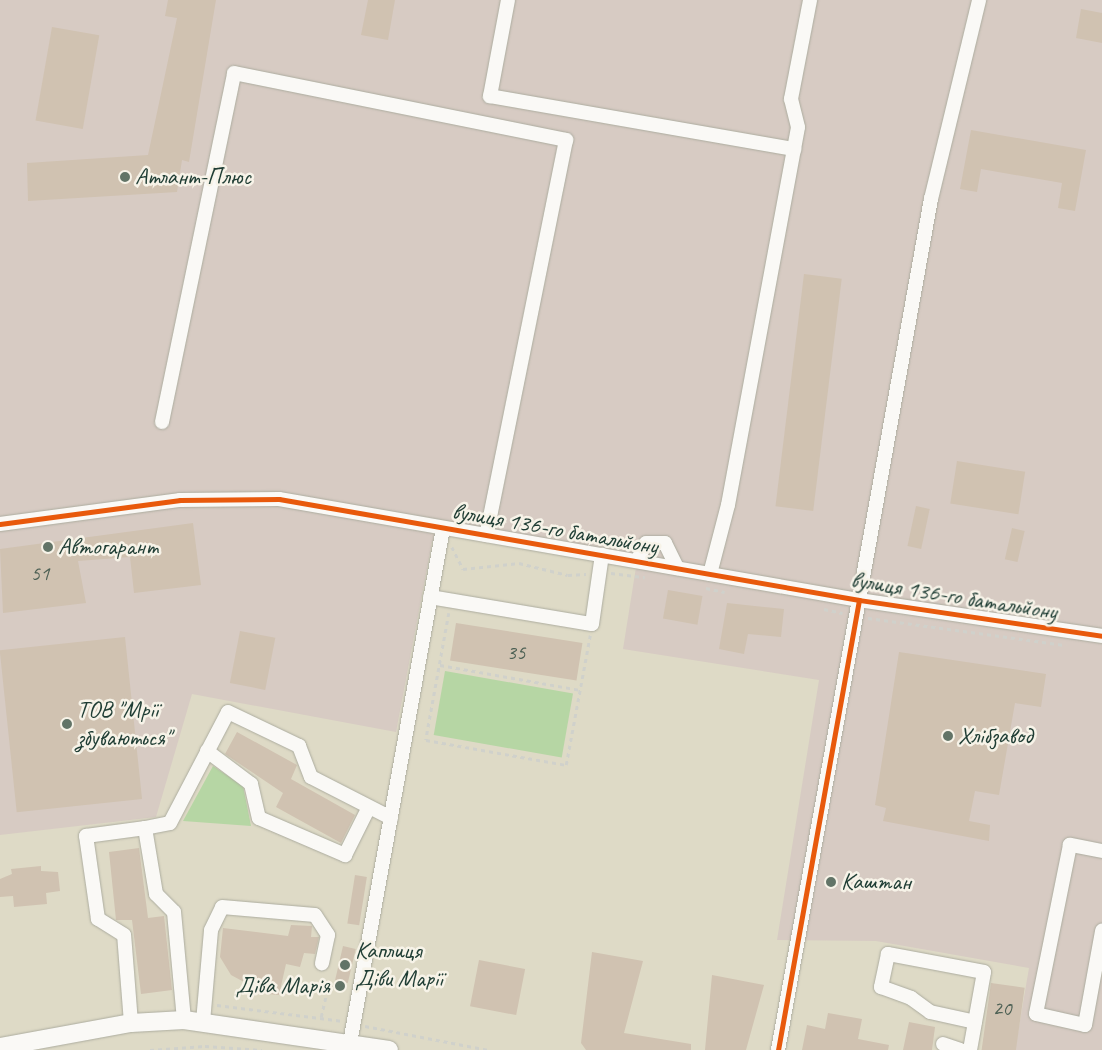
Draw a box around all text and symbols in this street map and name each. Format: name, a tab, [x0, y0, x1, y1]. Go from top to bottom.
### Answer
place label: Атлант-Плюс	[135, 163, 251, 191]
marker: Атлант-Плюс	[119, 171, 131, 183]
street label: вулиця 136-го батальйону	[448, 496, 662, 562]
place label: Автогарант	[58, 533, 158, 561]
marker: Автогарант	[42, 541, 54, 553]
house number: 51	[31, 560, 49, 586]
street label: вулиця 136-го батальйону	[847, 565, 1061, 627]
house number: 35	[507, 639, 525, 665]
place label: ТОВ "Мрії збуваються"	[77, 696, 171, 752]
marker: ТОВ "Мрії збуваються"	[61, 718, 73, 730]
place label: Хлібзавод	[958, 722, 1032, 750]
marker: Хлібзавод	[942, 730, 954, 742]
place label: Каштан	[841, 868, 911, 896]
marker: Каштан	[825, 876, 837, 888]
place label: Каплиця Діви Марії	[355, 937, 444, 993]
marker: Каплиця Діви Марії	[339, 959, 351, 971]
place label: Діва Марія	[235, 972, 330, 1000]
marker: Діва Марія	[334, 980, 346, 992]
house number: 20	[993, 995, 1011, 1021]

